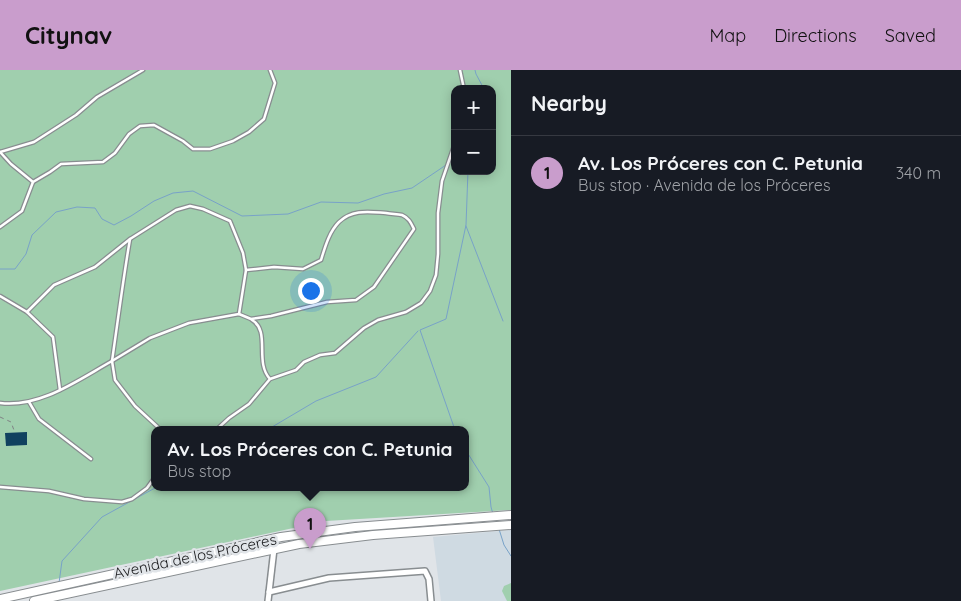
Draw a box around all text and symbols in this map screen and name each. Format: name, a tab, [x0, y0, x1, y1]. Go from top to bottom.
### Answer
text: Citynav	[25, 20, 112, 50]
text: Map	[709, 24, 746, 47]
text: Directions	[774, 24, 857, 47]
text: Saved	[885, 24, 936, 47]
map controls	[451, 85, 496, 175]
button: +	[451, 85, 496, 130]
text: Nearby	[531, 90, 607, 116]
button: −	[451, 130, 496, 175]
text: Av. Los Próceres con C. Petunia	[578, 151, 863, 175]
text: 1	[544, 163, 550, 183]
text: 340 m	[896, 163, 941, 183]
text: Bus stop · Avenida de los Próceres	[578, 175, 830, 195]
your location	[298, 278, 324, 304]
popup	[151, 426, 469, 491]
text: Av. Los Próceres con C. Petunia	[167, 437, 453, 461]
text: Bus stop	[167, 461, 231, 481]
pin: 1	[294, 508, 326, 549]
street label: Avenida de los Próceres	[112, 529, 278, 583]

